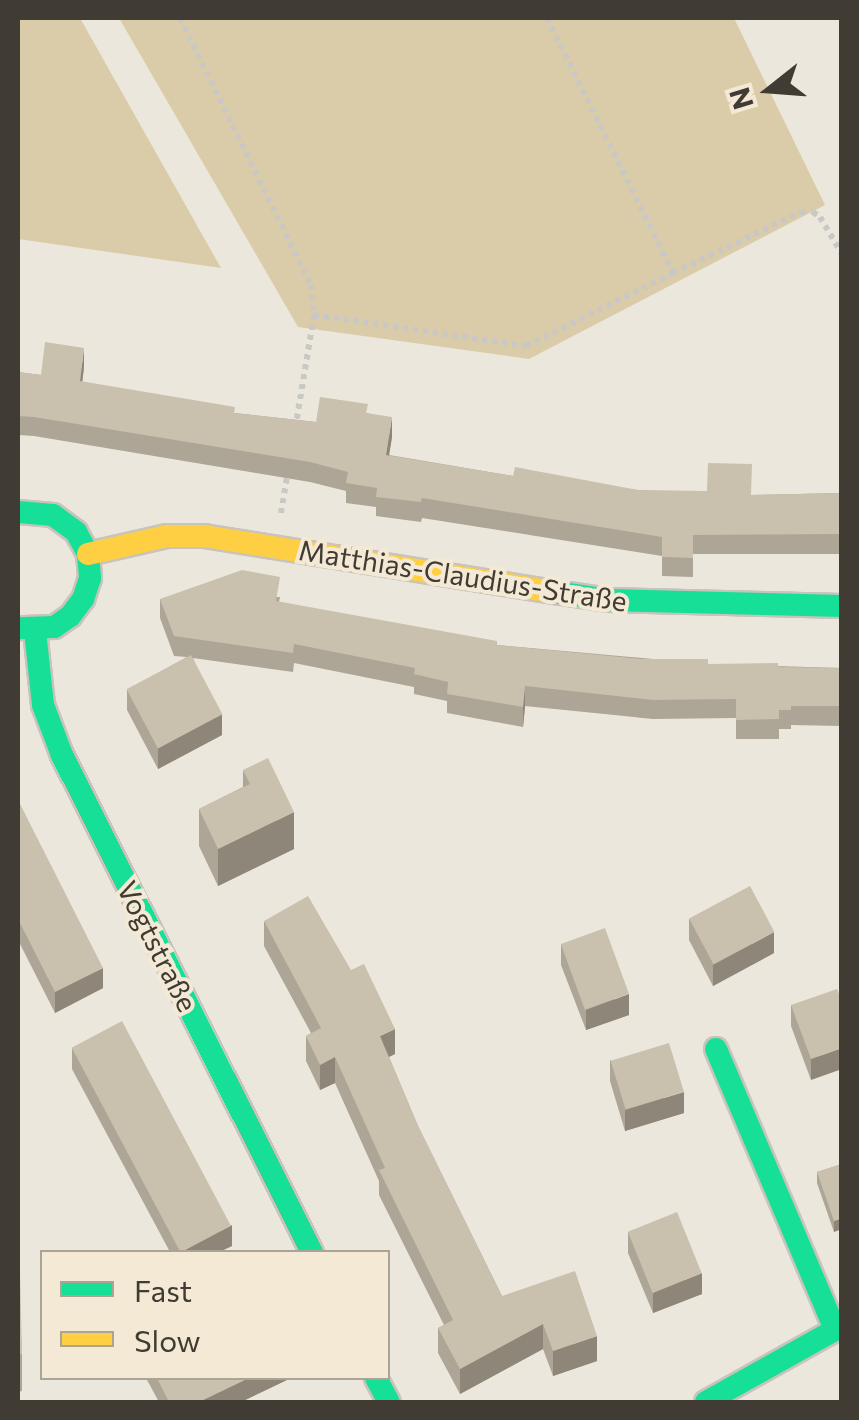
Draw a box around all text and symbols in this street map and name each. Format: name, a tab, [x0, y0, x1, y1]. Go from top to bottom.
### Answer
north arrow	[719, 40, 819, 140]
text: N	[721, 84, 760, 114]
street label: Matthias-Claudius-Straße	[297, 532, 629, 618]
street label: Vogtstraße	[111, 875, 205, 1017]
legend	[40, 1250, 390, 1380]
text: Fast	[134, 1271, 192, 1308]
text: Slow	[134, 1321, 201, 1358]

